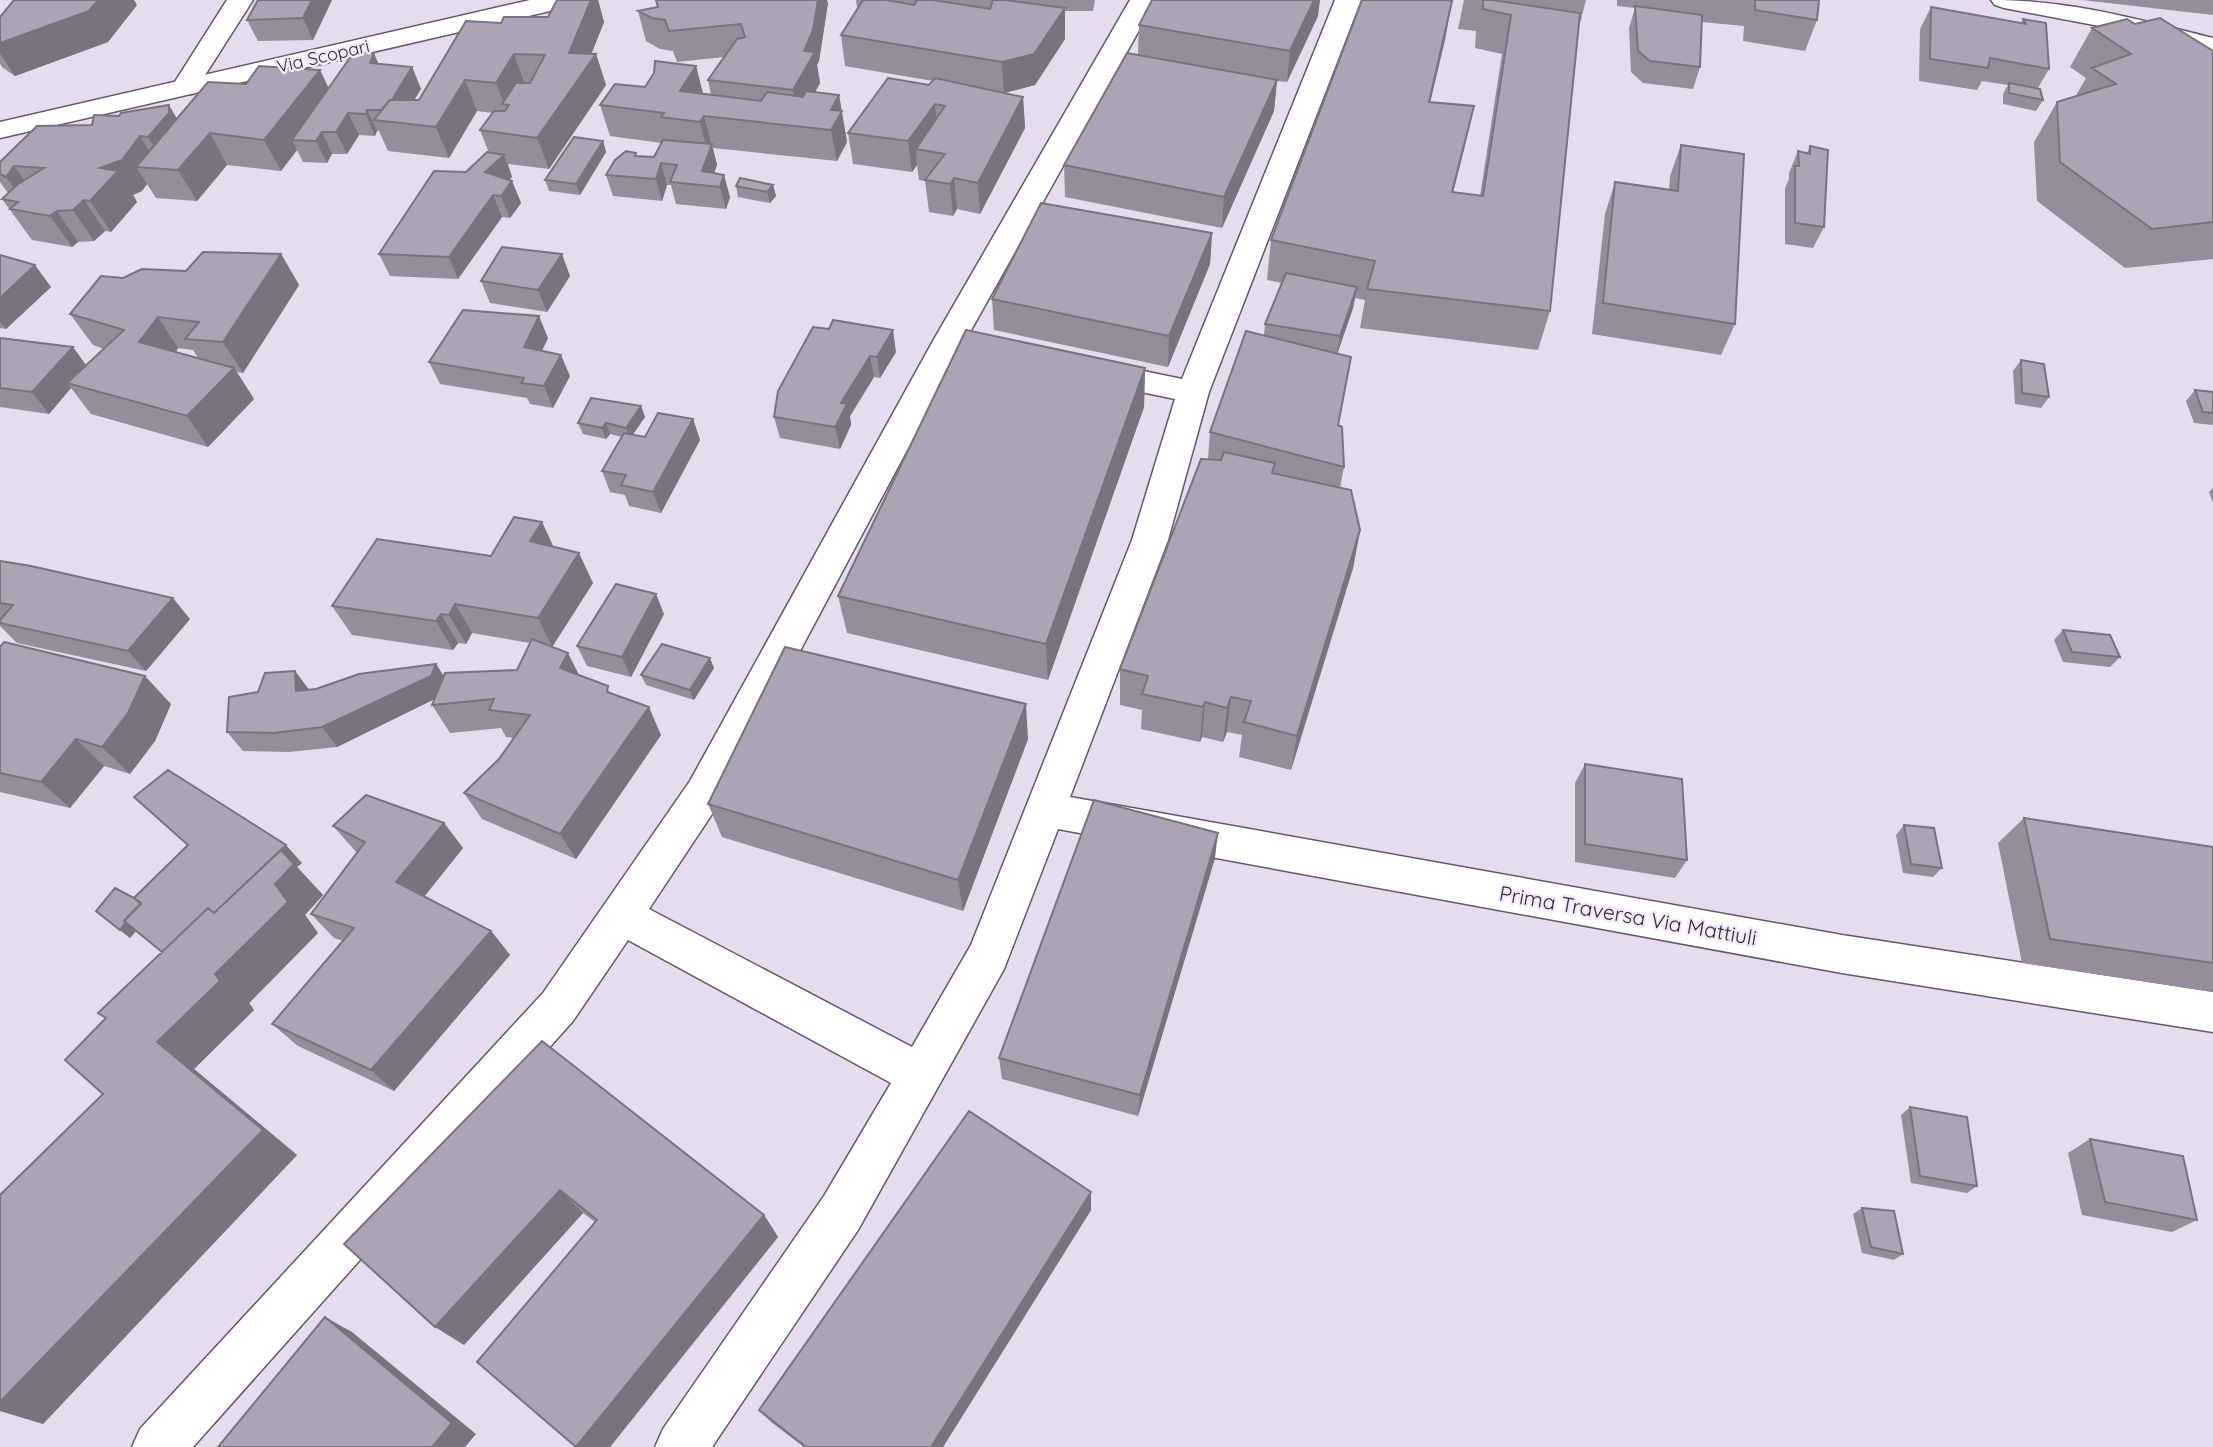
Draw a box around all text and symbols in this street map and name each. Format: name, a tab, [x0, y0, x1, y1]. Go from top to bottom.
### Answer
street label: Via Scopari	[274, 34, 372, 78]
street label: Prima Traversa Via Mattiuli	[1497, 880, 1759, 950]

